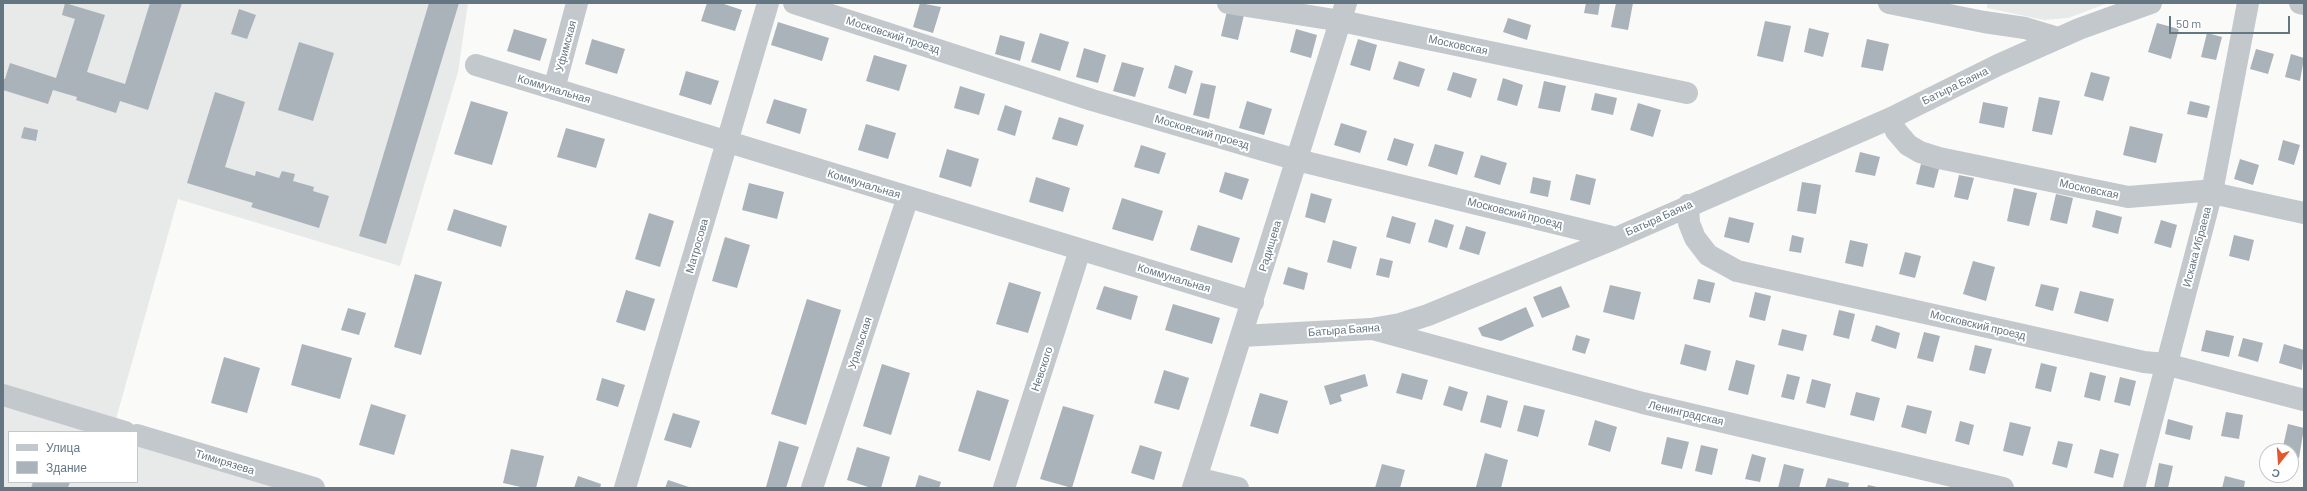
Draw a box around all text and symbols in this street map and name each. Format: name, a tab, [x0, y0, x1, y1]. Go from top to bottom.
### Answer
scale bar	[2171, 8, 2292, 34]
street label: Московский проезд	[844, 14, 942, 56]
text: 50 m	[2176, 16, 2201, 30]
street label: Уфимская	[553, 19, 579, 73]
street label: Московская	[1427, 32, 1489, 58]
street label: Батыра Баяна	[1920, 64, 1990, 108]
street label: Коммунальная	[516, 72, 592, 106]
street label: Московский проезд	[1153, 112, 1251, 152]
street label: Коммунальная	[826, 167, 902, 201]
street label: Московская	[2058, 176, 2120, 202]
street label: Московский проезд	[1466, 195, 1564, 231]
street label: Батыра Баяна	[1623, 197, 1695, 239]
street label: Искака Ибраева	[2180, 206, 2214, 288]
street label: Матросова	[683, 217, 711, 275]
street label: Радищева	[1256, 219, 1284, 273]
street label: Коммунальная	[1136, 261, 1212, 295]
street label: Московский проезд	[1929, 308, 2027, 342]
street label: Уральская	[845, 316, 875, 370]
street label: Батыра Баяна	[1308, 321, 1380, 339]
street label: Невского	[1029, 345, 1055, 393]
street label: Ленинградская	[1647, 398, 1725, 428]
legend	[8, 431, 138, 483]
text: Улица	[46, 440, 80, 454]
north arrow	[2259, 443, 2299, 483]
street label: Тимирязева	[194, 447, 256, 477]
text: Здание	[46, 460, 87, 474]
text: С	[2270, 467, 2281, 481]

